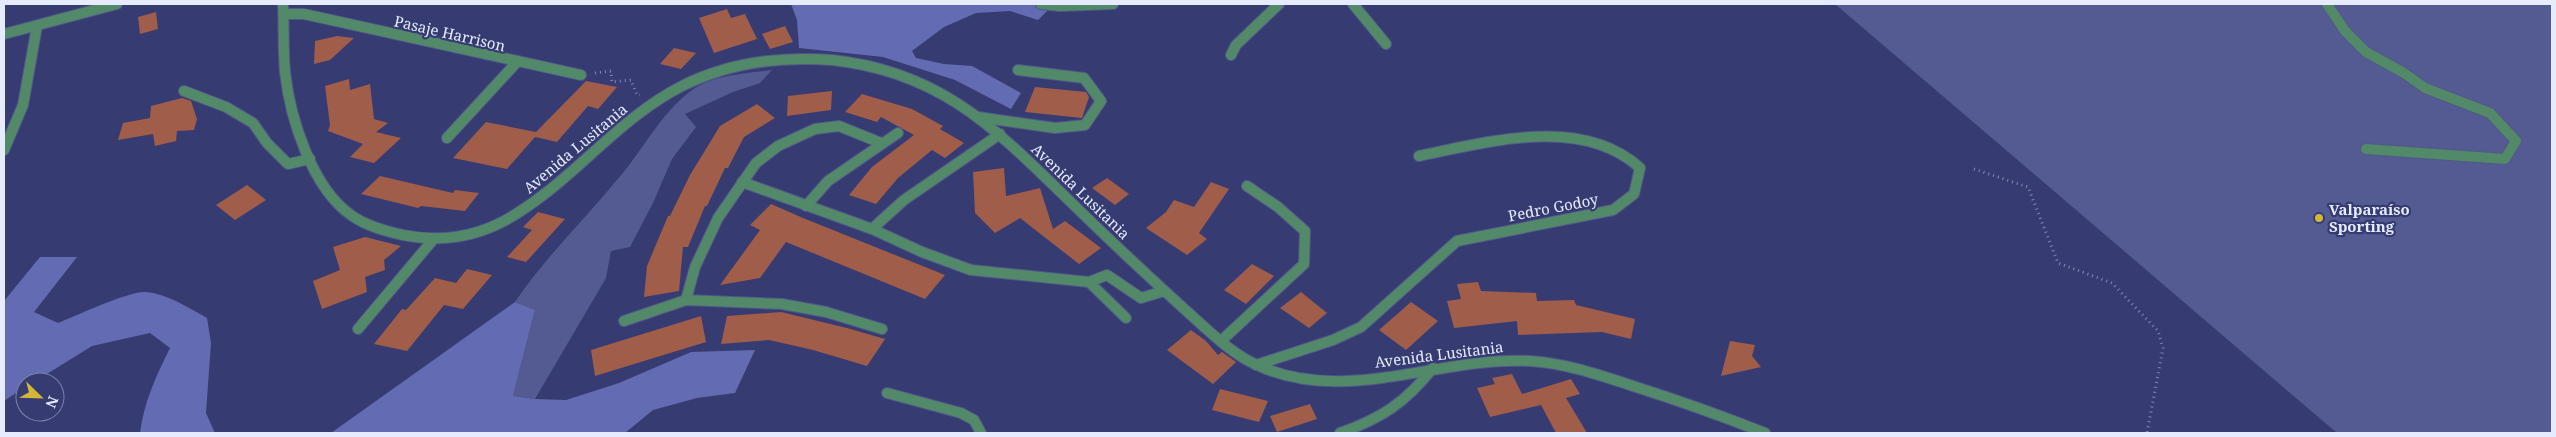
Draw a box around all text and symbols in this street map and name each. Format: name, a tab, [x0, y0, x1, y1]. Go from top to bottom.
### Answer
street label: Pasaje Harrison	[392, 10, 508, 56]
street label: Avenida Lusitania	[519, 99, 631, 197]
street label: Avenida Lusitania	[1027, 139, 1135, 243]
street label: Pedro Godoy	[1506, 188, 1600, 226]
place label: Valparaíso Sporting	[2329, 199, 2410, 236]
marker: Valparaíso Sporting	[2313, 212, 2325, 224]
street label: Avenida Lusitania	[1374, 336, 1504, 372]
north arrow	[15, 372, 65, 422]
text: N	[42, 393, 63, 411]

